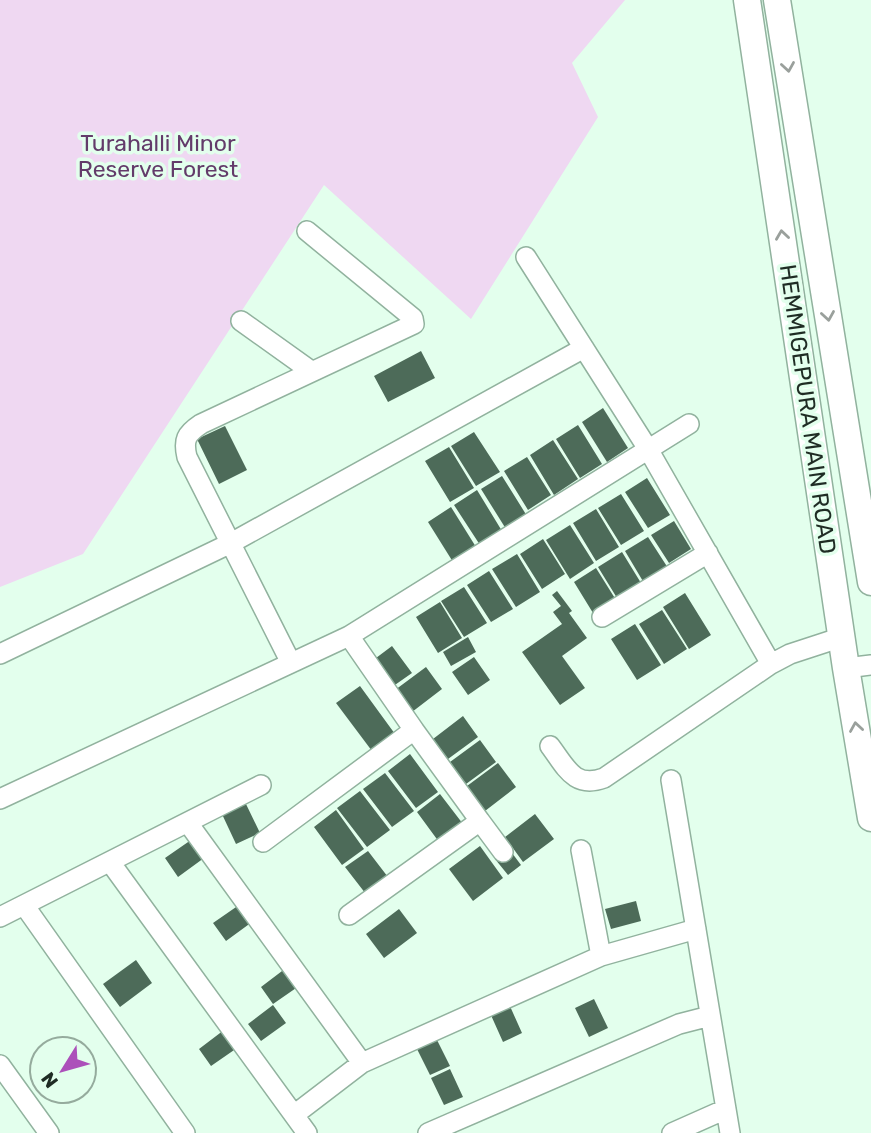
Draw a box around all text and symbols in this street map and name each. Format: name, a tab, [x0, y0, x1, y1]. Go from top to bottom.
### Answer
one-way arrow	[780, 61, 795, 73]
park label: Turahalli Minor Reserve Forest	[78, 129, 238, 183]
one-way arrow	[775, 229, 790, 241]
street label: HEMMIGEPURA MAIN ROAD	[774, 262, 842, 556]
one-way arrow	[820, 310, 835, 322]
one-way arrow	[849, 721, 864, 733]
north arrow	[28, 1035, 98, 1105]
text: N	[37, 1068, 63, 1092]

